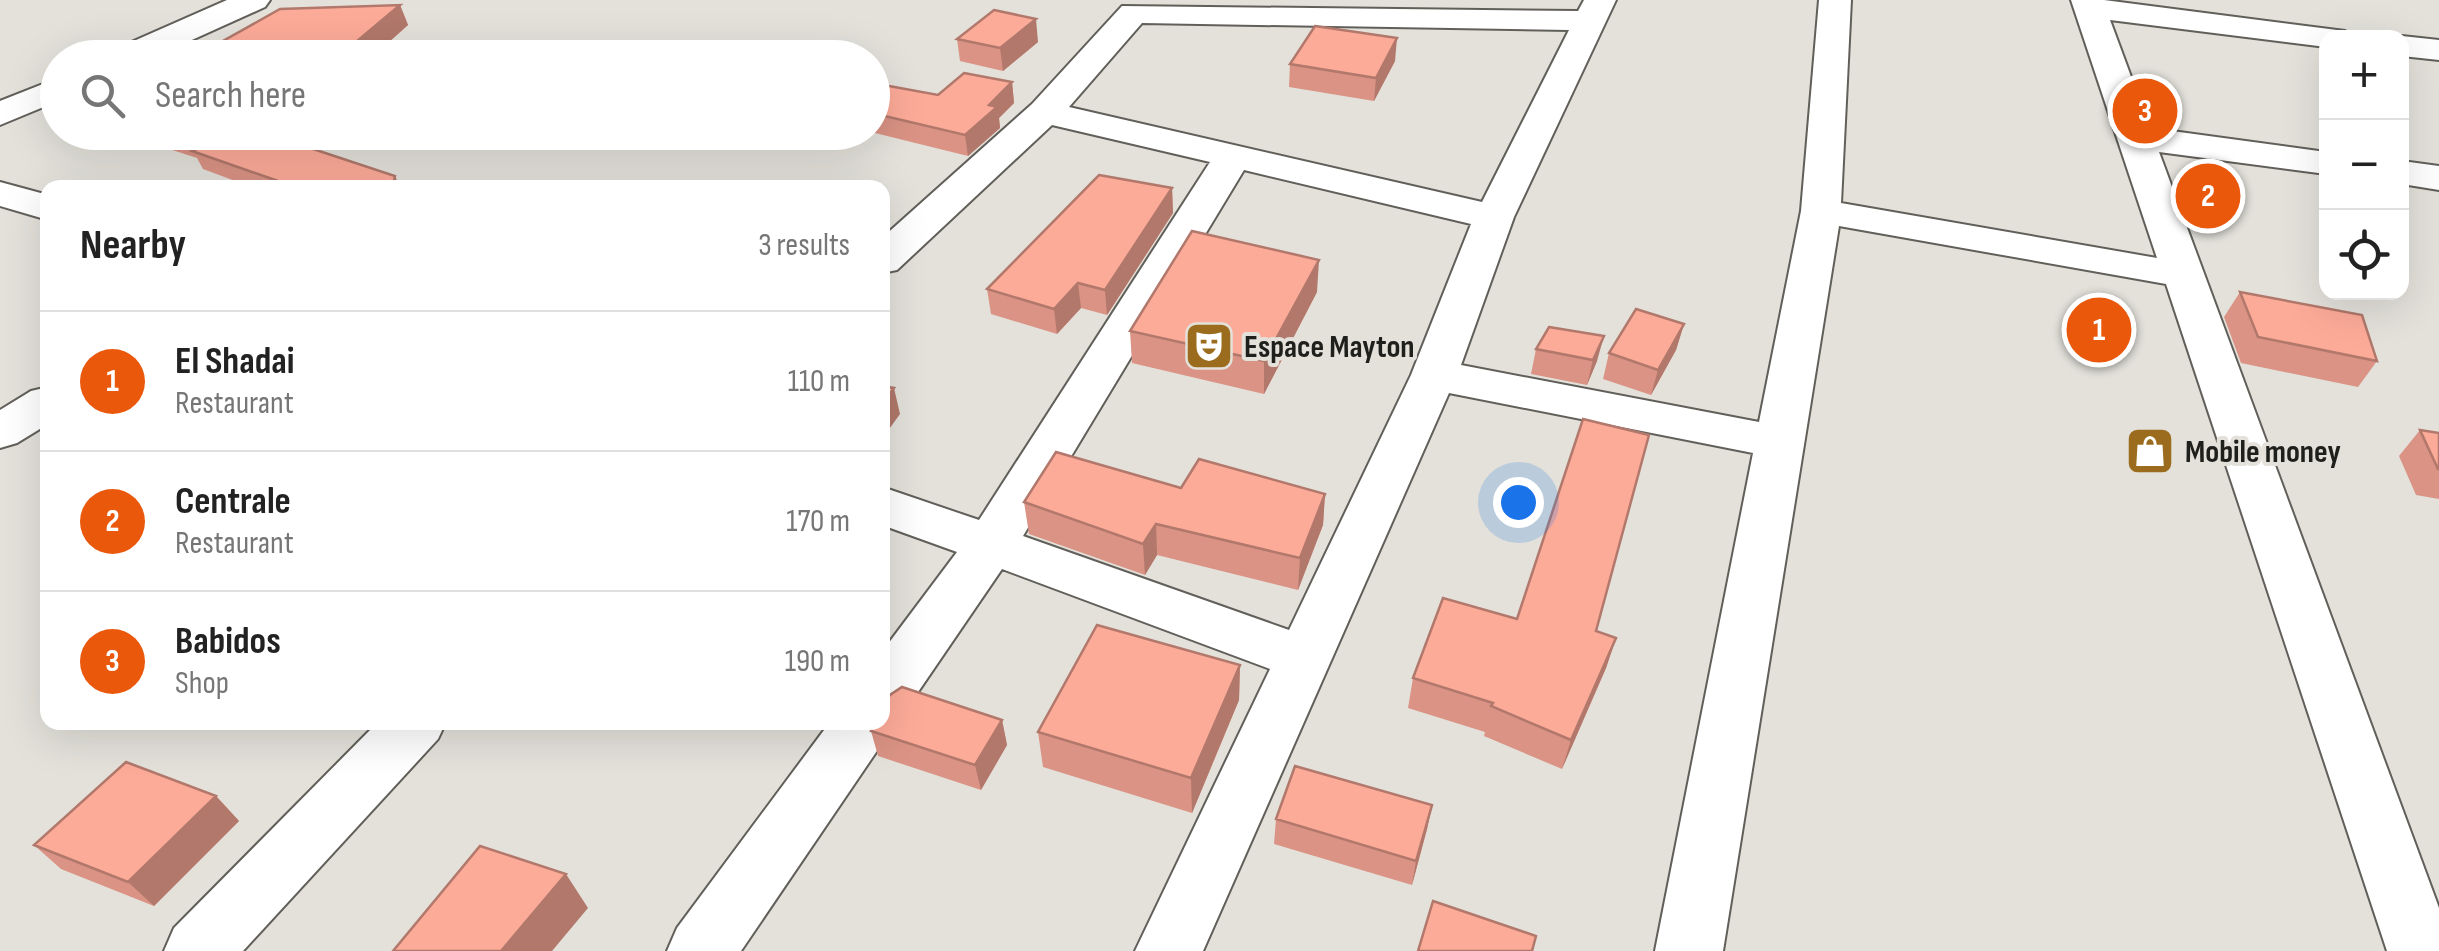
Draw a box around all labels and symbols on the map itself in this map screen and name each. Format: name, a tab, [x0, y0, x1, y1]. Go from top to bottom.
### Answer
pin: 3	[2112, 74, 2178, 148]
pin: 2	[2176, 158, 2240, 234]
pin: 1	[2066, 292, 2132, 368]
theatre icon: Espace Mayton	[1183, 320, 1235, 372]
place label: Espace Mayton	[1244, 328, 1415, 367]
shop icon: Mobile money	[2124, 425, 2176, 477]
place label: Mobile money	[2185, 433, 2341, 472]
your location	[1493, 477, 1544, 528]

